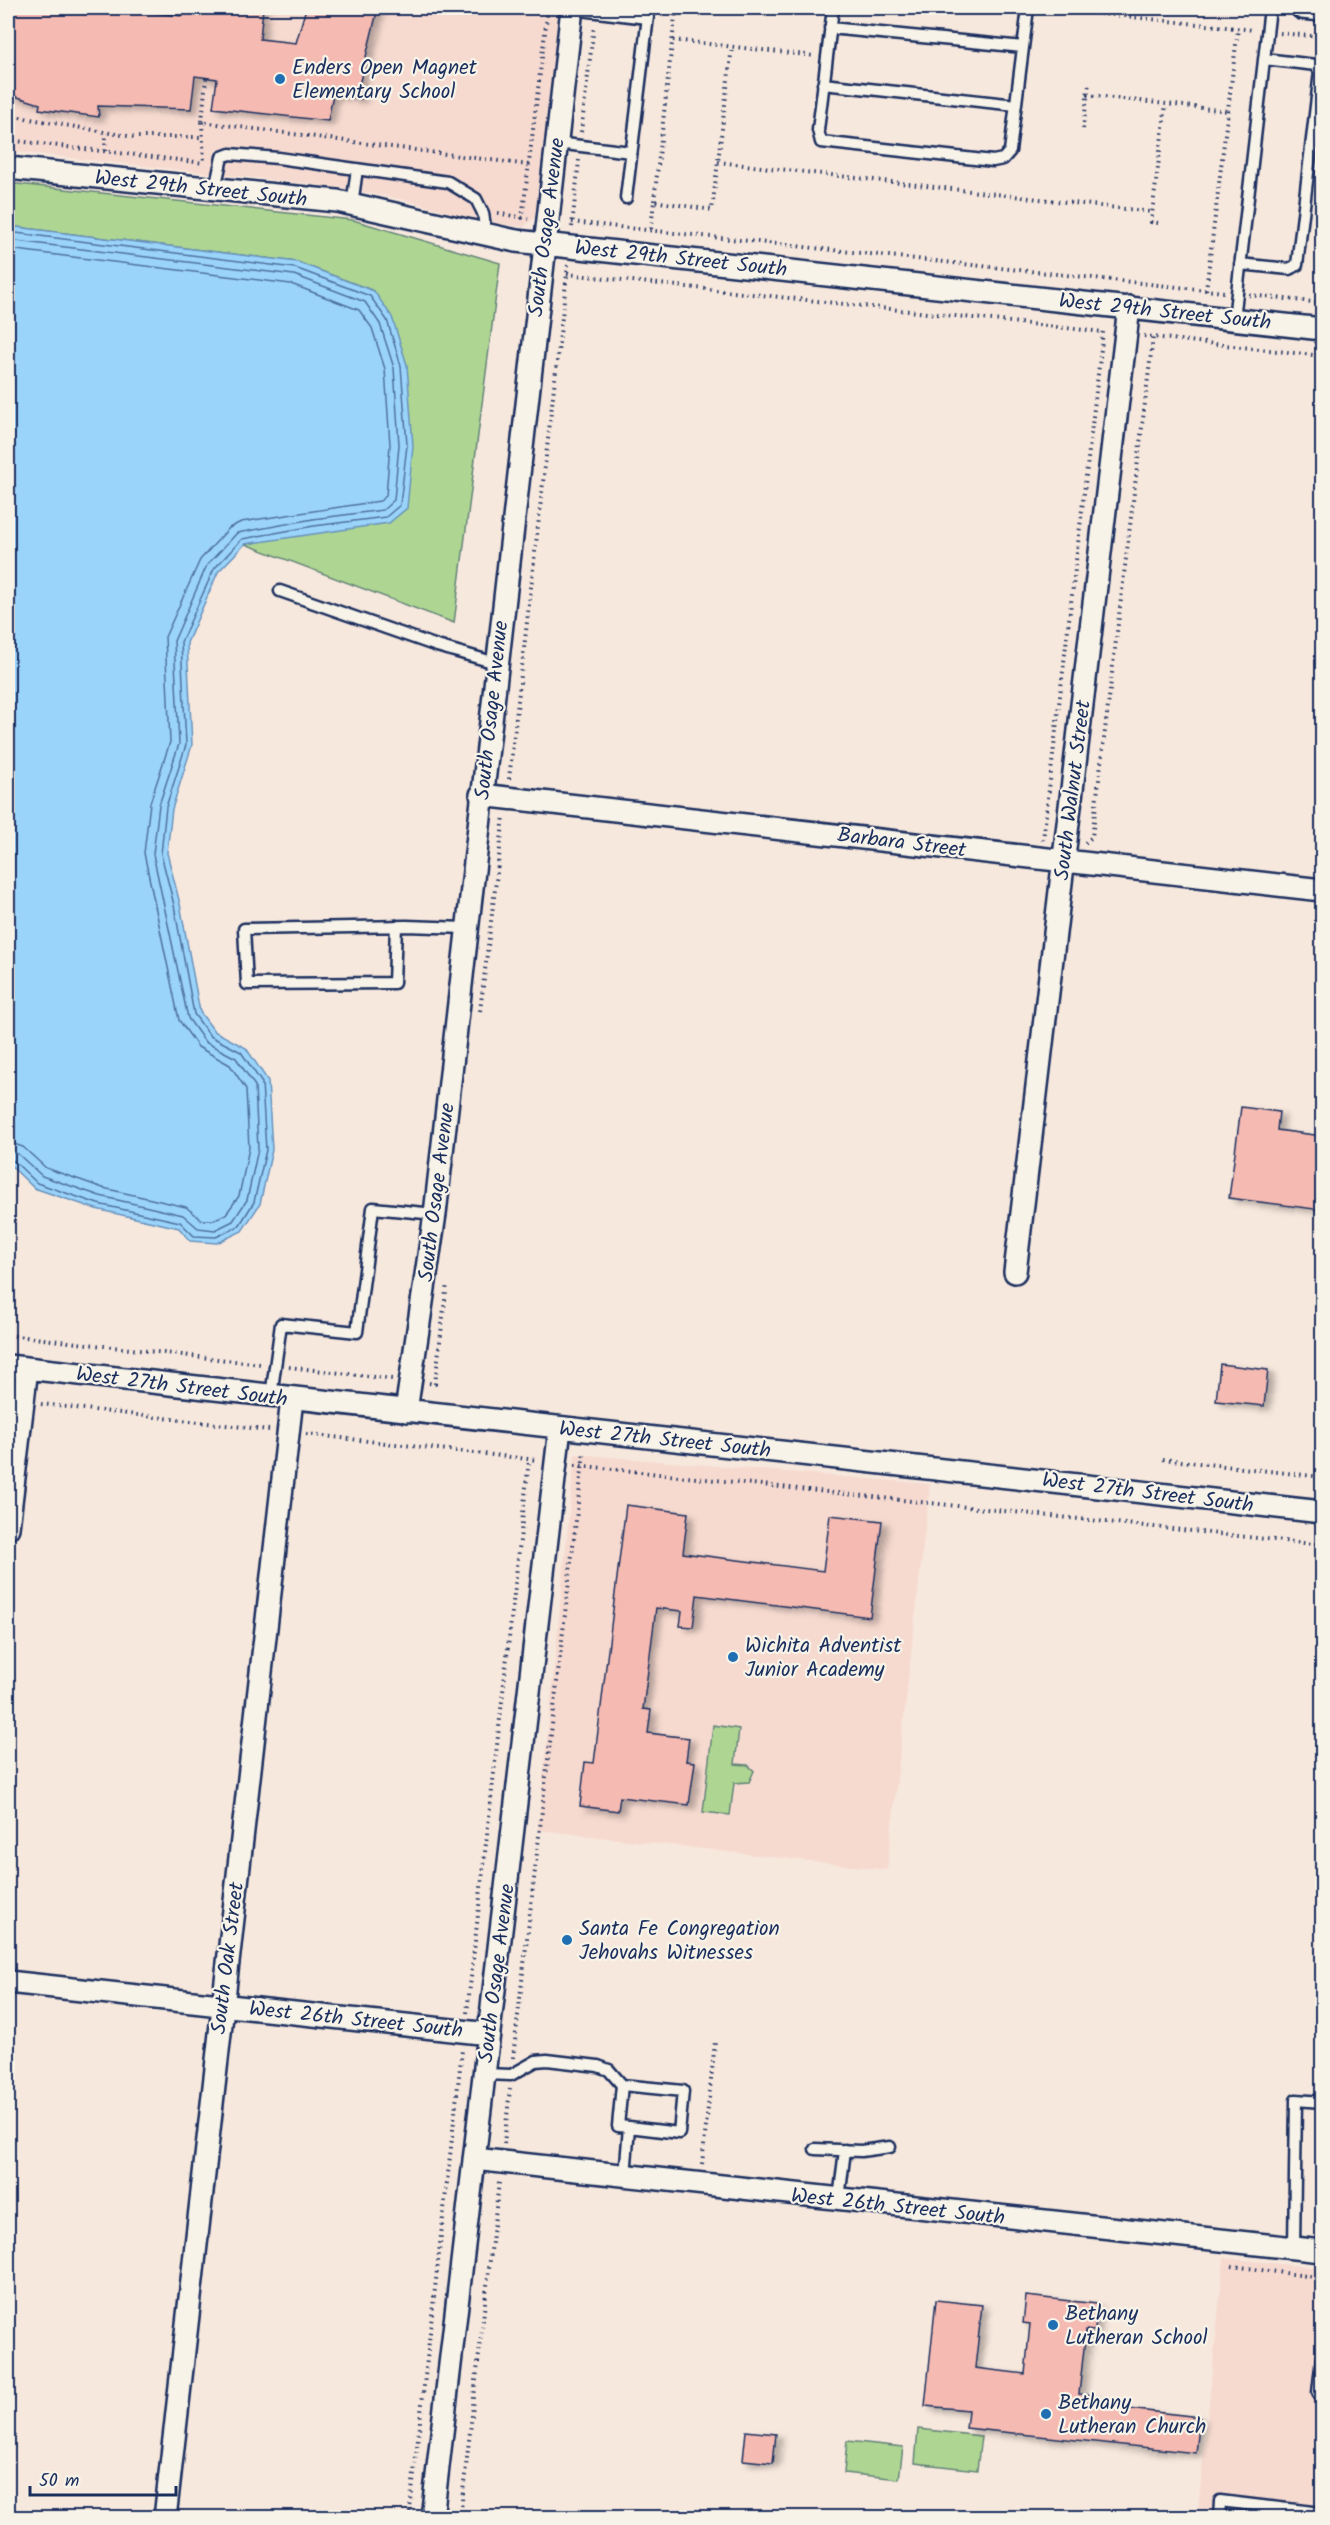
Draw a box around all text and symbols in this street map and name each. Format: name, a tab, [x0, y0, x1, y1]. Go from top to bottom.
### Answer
place label: Enders Open Magnet Elementary School	[292, 52, 478, 109]
marker: Enders Open Magnet Elementary School	[273, 72, 287, 86]
street label: South Osage Avenue	[520, 135, 575, 318]
street label: West 29th Street South	[93, 162, 309, 217]
street label: West 29th Street South	[573, 232, 789, 287]
street label: West 29th Street South	[1057, 285, 1273, 340]
street label: South Osage Avenue	[467, 618, 518, 801]
street label: South Walnut Street	[1046, 697, 1101, 882]
street label: Barbara Street	[836, 819, 969, 868]
street label: South Osage Avenue	[410, 1100, 465, 1283]
street label: West 27th Street South	[74, 1358, 289, 1417]
street label: West 27th Street South	[557, 1413, 772, 1468]
street label: West 27th Street South	[1040, 1464, 1255, 1523]
place label: Wichita Adventist Junior Academy	[745, 1630, 902, 1687]
marker: Wichita Adventist Junior Academy	[726, 1650, 740, 1664]
street label: South Oak Street	[203, 1879, 254, 2036]
street label: South Osage Avenue	[470, 1881, 525, 2064]
place label: Santa Fe Congregation Jehovahs Witnesses	[579, 1913, 780, 1970]
marker: Santa Fe Congregation Jehovahs Witnesses	[560, 1933, 574, 1947]
street label: West 26th Street South	[247, 1993, 464, 2048]
street label: West 26th Street South	[789, 2180, 1006, 2235]
place label: Bethany Lutheran School	[1065, 2298, 1208, 2355]
marker: Bethany Lutheran School	[1046, 2318, 1060, 2332]
place label: Bethany Lutheran Church	[1058, 2387, 1206, 2444]
marker: Bethany Lutheran Church	[1039, 2407, 1053, 2421]
scale bar	[30, 2459, 176, 2497]
text: 50 m	[39, 2467, 79, 2496]

